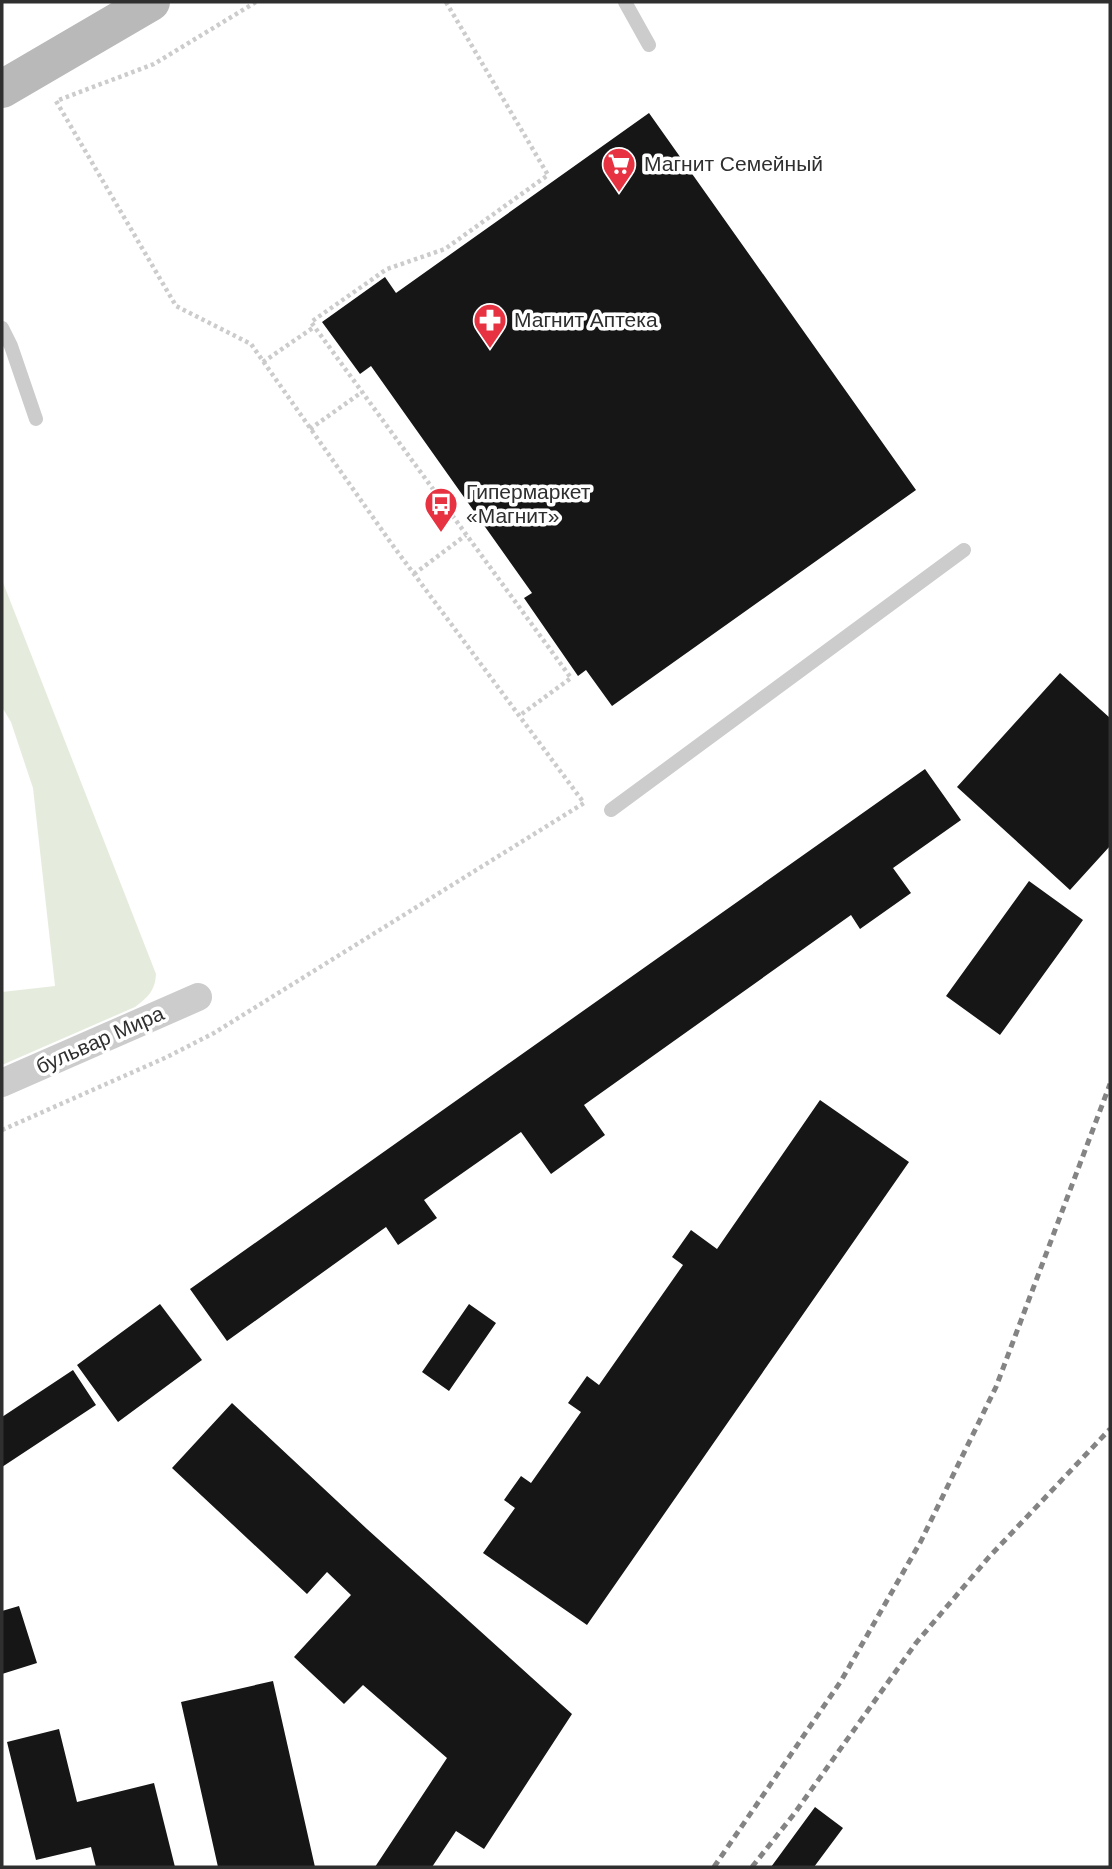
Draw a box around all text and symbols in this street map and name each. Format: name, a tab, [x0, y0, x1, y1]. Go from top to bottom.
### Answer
supermarket icon: Магнит Семейный	[600, 145, 638, 194]
place label: Магнит Семейный	[644, 152, 823, 175]
pharmacy icon: Магнит Аптека	[471, 301, 509, 350]
place label: Магнит Аптека	[514, 308, 658, 331]
place label: Гипермаркет «Магнит»	[466, 480, 591, 527]
bus stop icon: Гипермаркет «Магнит»	[422, 485, 460, 534]
street label: бульвар Мира	[32, 1001, 168, 1078]

